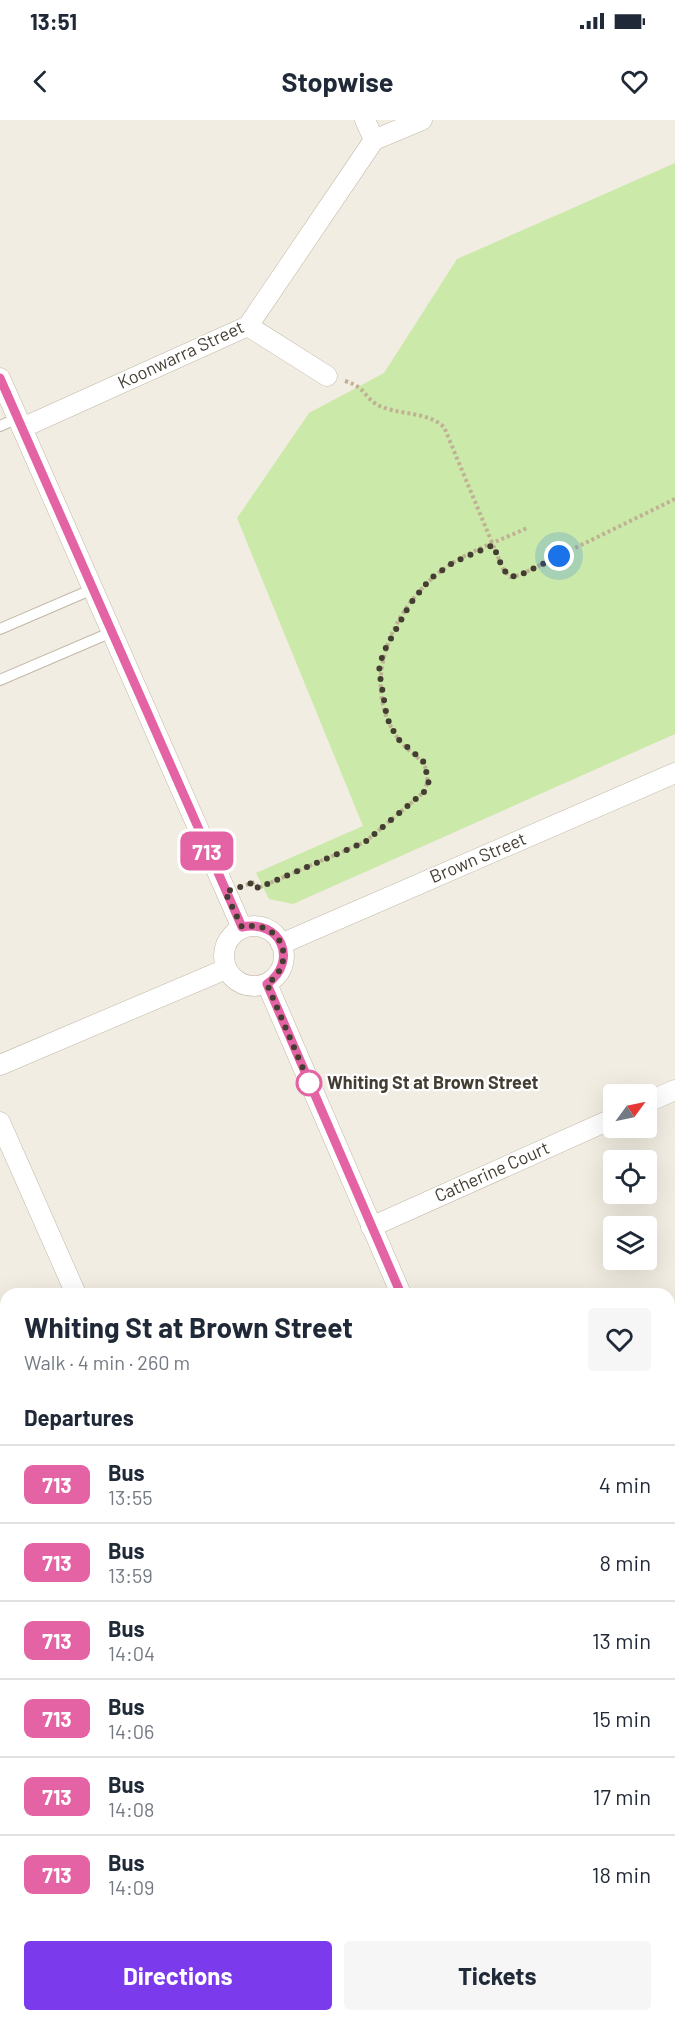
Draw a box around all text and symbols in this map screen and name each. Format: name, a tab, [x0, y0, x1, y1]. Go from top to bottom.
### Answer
text: 13:51	[30, 8, 77, 34]
icon: back	[24, 65, 57, 98]
text: Stopwise	[281, 65, 394, 97]
icon: heart	[618, 65, 651, 98]
street label: Koonwarra Street	[114, 315, 247, 393]
your location	[544, 541, 574, 571]
street label: Brown Street	[426, 827, 529, 887]
line badge: 713	[172, 832, 242, 870]
text: 713	[192, 839, 222, 864]
marker: Whiting St at Brown Street	[296, 1070, 322, 1096]
place label: Whiting St at Brown Street	[327, 1071, 539, 1093]
north arrow	[603, 1084, 657, 1138]
map controls	[603, 1084, 657, 1270]
street label: Catherine Court	[431, 1136, 552, 1206]
button: locate	[603, 1150, 657, 1204]
button: layers	[603, 1216, 657, 1270]
button: heart	[588, 1308, 651, 1371]
text: Whiting St at Brown Street	[24, 1310, 353, 1344]
text: Walk · 4 min · 260 m	[24, 1350, 190, 1374]
text: Departures	[24, 1404, 134, 1430]
text: Bus	[108, 1459, 145, 1485]
text: 4 min	[599, 1471, 651, 1497]
text: 713	[42, 1472, 72, 1497]
text: 13:55	[108, 1485, 153, 1509]
text: Bus	[108, 1537, 145, 1563]
text: 8 min	[599, 1549, 651, 1575]
text: 713	[42, 1550, 72, 1575]
text: 13:59	[108, 1563, 153, 1587]
text: Bus	[108, 1615, 145, 1641]
text: 13 min	[592, 1627, 651, 1653]
text: 713	[42, 1628, 72, 1653]
text: 14:04	[108, 1641, 155, 1665]
text: Bus	[108, 1693, 145, 1719]
text: 15 min	[592, 1705, 651, 1731]
text: 713	[42, 1706, 72, 1731]
text: 14:06	[108, 1719, 154, 1743]
text: Bus	[108, 1771, 145, 1797]
text: 17 min	[593, 1783, 651, 1809]
text: 713	[42, 1784, 72, 1809]
text: 14:08	[108, 1797, 155, 1821]
text: Bus	[108, 1849, 145, 1875]
text: 18 min	[592, 1861, 651, 1887]
text: 713	[42, 1862, 72, 1887]
text: 14:09	[108, 1875, 155, 1899]
button: Directions	[24, 1941, 332, 2010]
button: Tickets	[344, 1941, 651, 2010]

